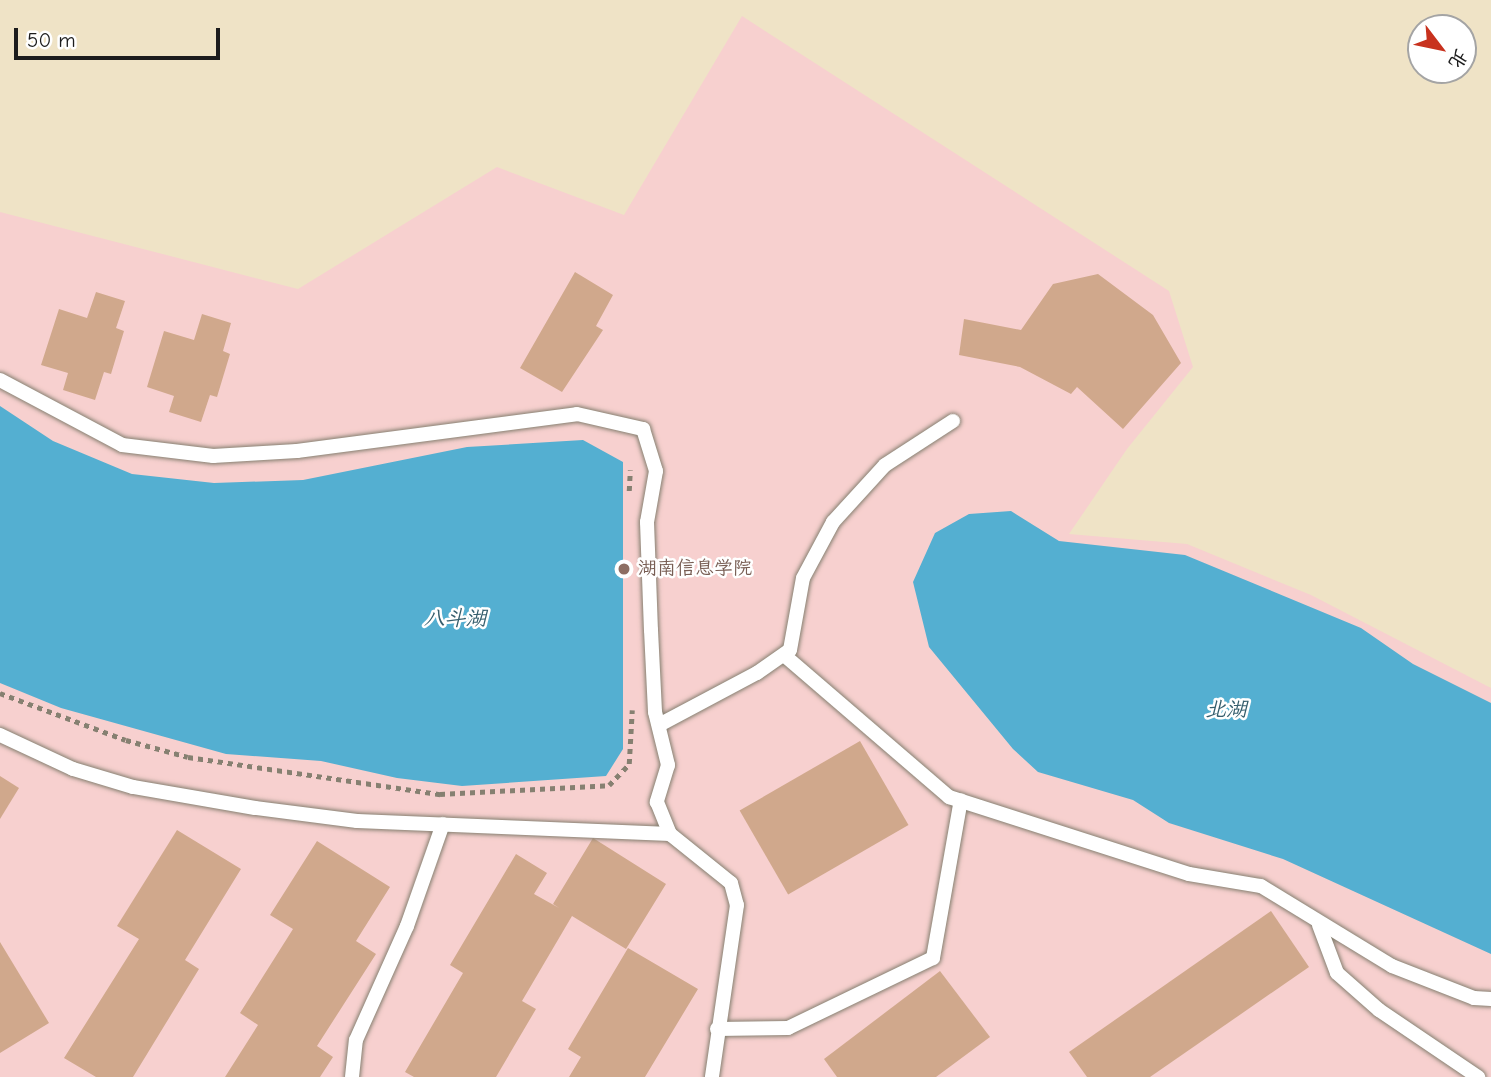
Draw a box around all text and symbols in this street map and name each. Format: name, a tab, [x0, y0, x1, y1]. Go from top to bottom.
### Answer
scale bar	[18, 14, 224, 58]
north arrow	[1407, 14, 1477, 84]
text: 50 m	[27, 28, 76, 52]
text: 北	[1444, 45, 1472, 73]
place label: 湖南信息学院	[638, 558, 752, 580]
marker: 湖南信息学院	[616, 561, 632, 577]
water label: 八斗湖	[424, 605, 486, 631]
water label: 北湖	[1205, 696, 1247, 722]

